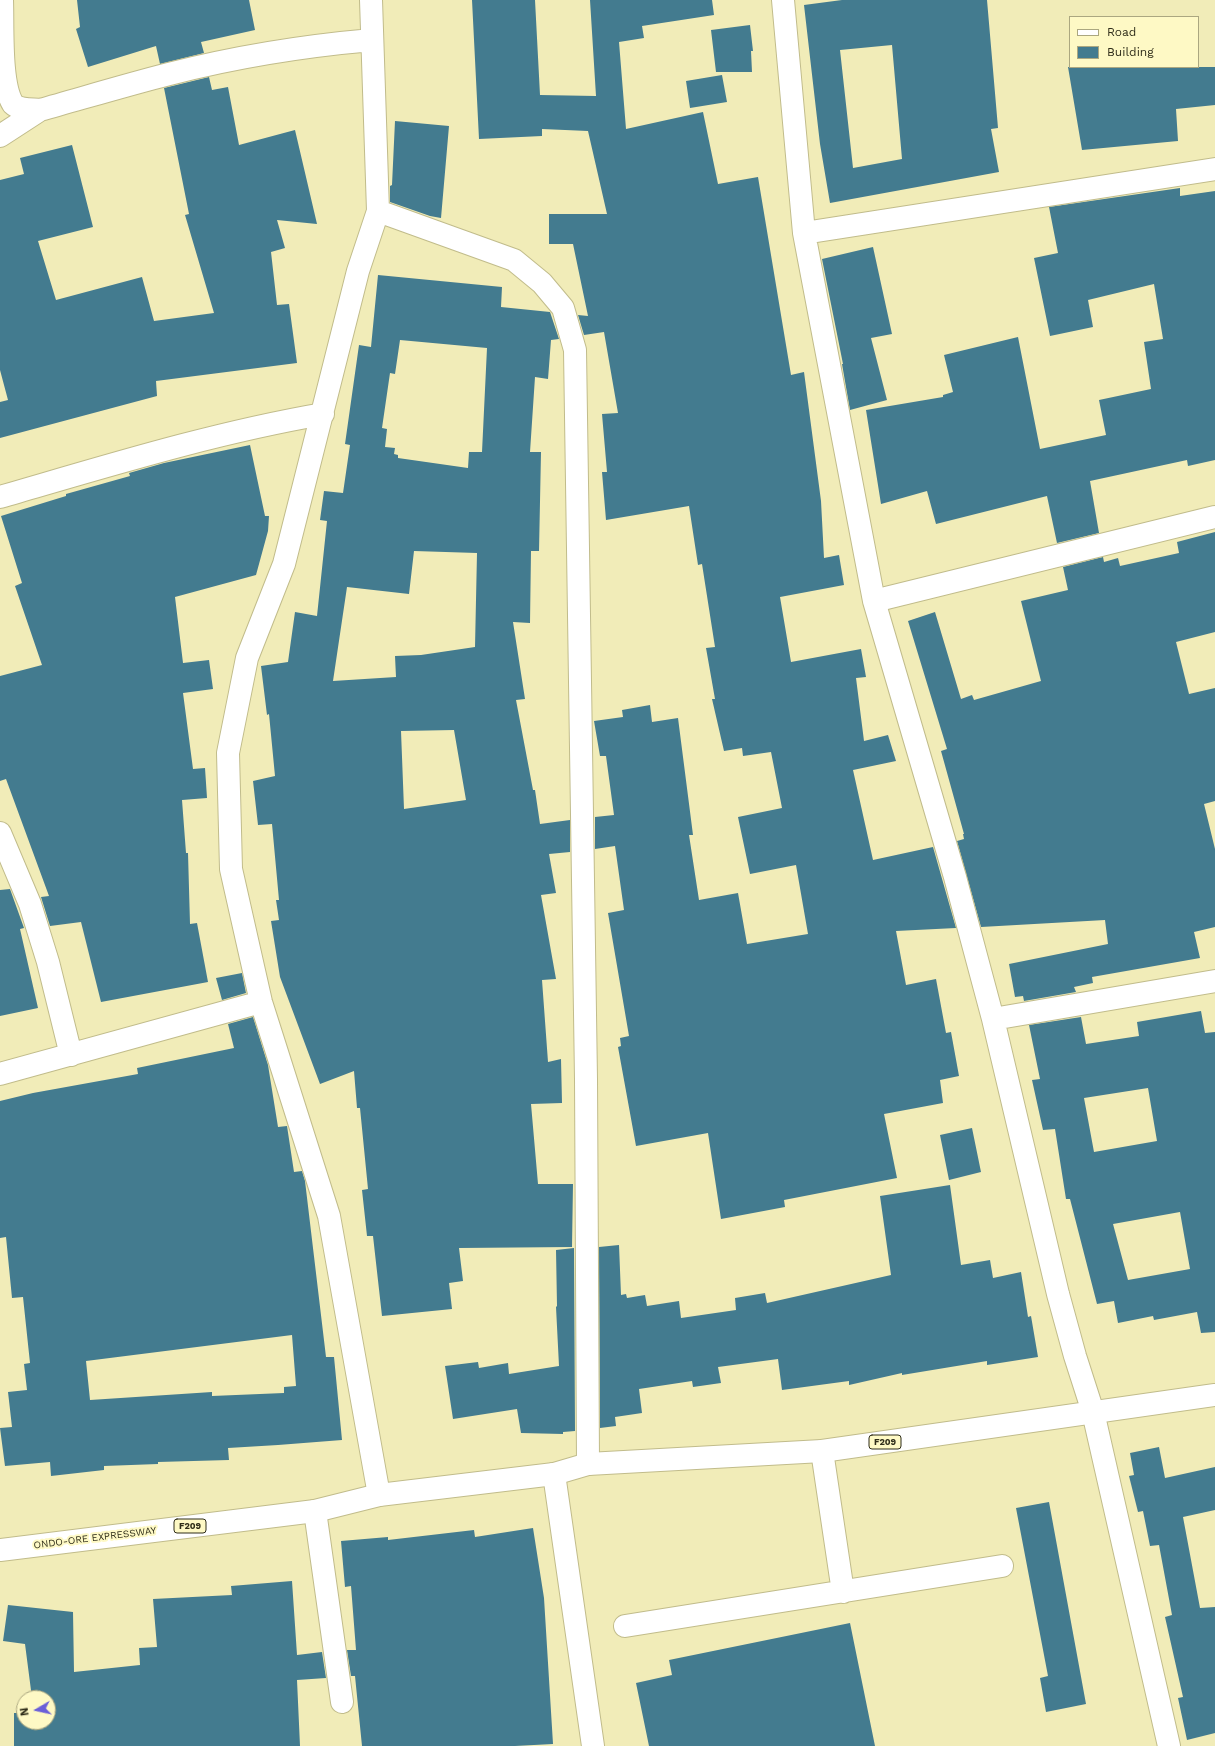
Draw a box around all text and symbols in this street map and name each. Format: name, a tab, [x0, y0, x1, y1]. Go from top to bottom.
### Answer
legend	[1069, 16, 1199, 68]
text: Road	[1107, 25, 1136, 39]
text: Building	[1107, 45, 1154, 59]
road number: F209	[869, 1435, 901, 1449]
road number: F209	[174, 1519, 206, 1533]
street label: ONDO-ORE EXPRESSWAY	[33, 1525, 157, 1551]
north arrow	[16, 1690, 56, 1730]
text: N	[18, 1707, 32, 1717]

